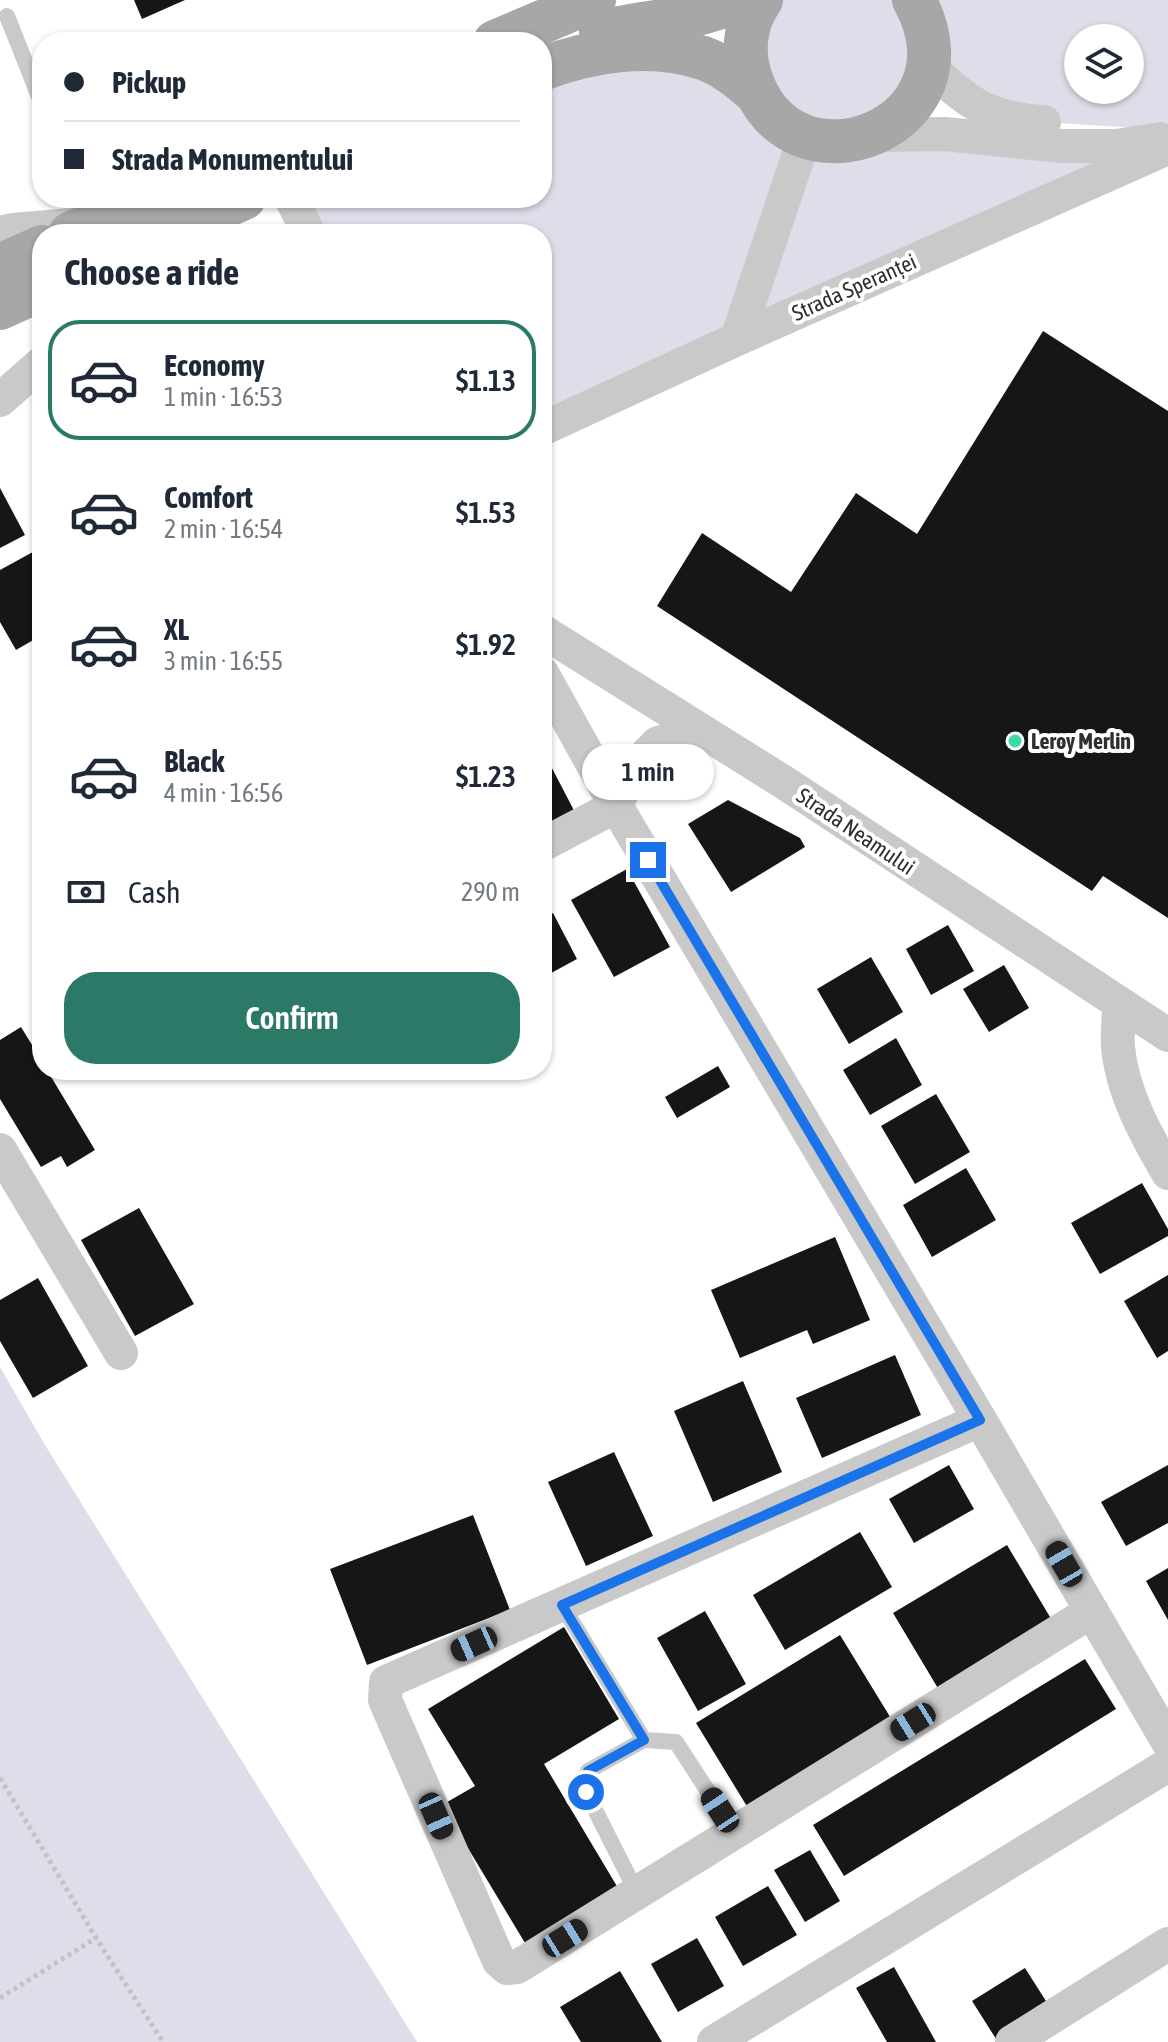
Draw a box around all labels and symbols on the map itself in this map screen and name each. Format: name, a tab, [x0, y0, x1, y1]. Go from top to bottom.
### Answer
street label: Strada Speranței	[788, 248, 920, 326]
place label: Leroy Merlin	[1031, 728, 1131, 754]
marker: Leroy Merlin	[1006, 732, 1024, 750]
callout: 1 min	[582, 744, 714, 800]
street label: Strada Neamului	[792, 782, 920, 880]
route end	[630, 842, 666, 878]
car	[1042, 1537, 1086, 1591]
car	[447, 1623, 501, 1665]
car	[886, 1699, 940, 1745]
route start	[568, 1774, 604, 1810]
car	[697, 1783, 743, 1837]
car	[415, 1789, 457, 1843]
car	[538, 1915, 592, 1961]

